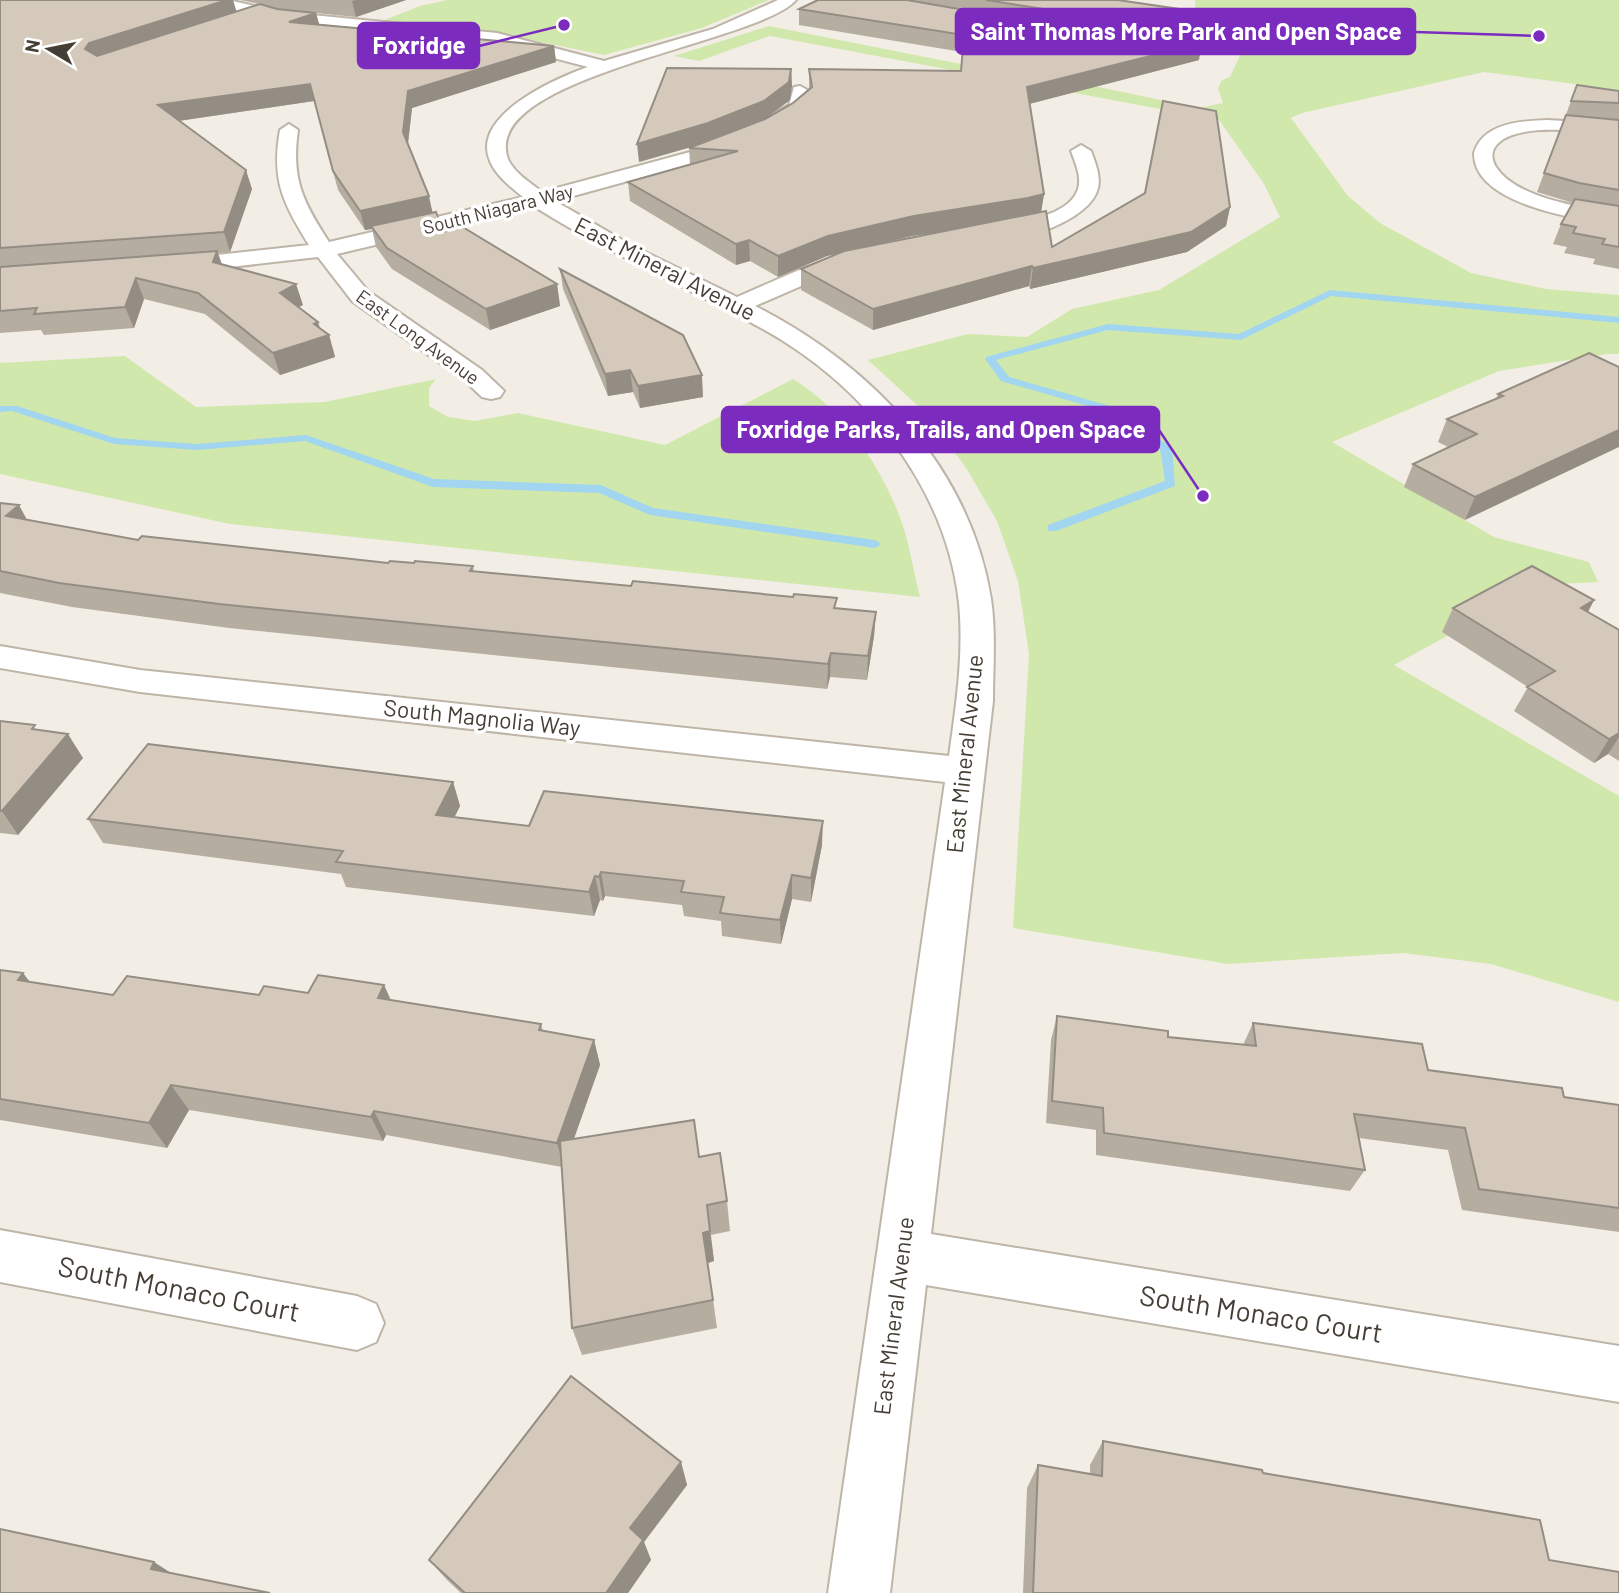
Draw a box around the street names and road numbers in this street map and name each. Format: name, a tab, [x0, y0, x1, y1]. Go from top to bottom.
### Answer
street label: South Niagara Way	[420, 179, 576, 238]
street label: East Mineral Avenue	[570, 210, 761, 326]
street label: East Long Avenue	[352, 284, 484, 389]
street label: East Mineral Avenue	[940, 653, 988, 855]
street label: South Magnolia Way	[382, 693, 582, 741]
street label: East Mineral Avenue	[867, 1215, 919, 1417]
street label: South Monaco Court	[55, 1248, 303, 1328]
street label: South Monaco Court	[1137, 1277, 1385, 1349]

